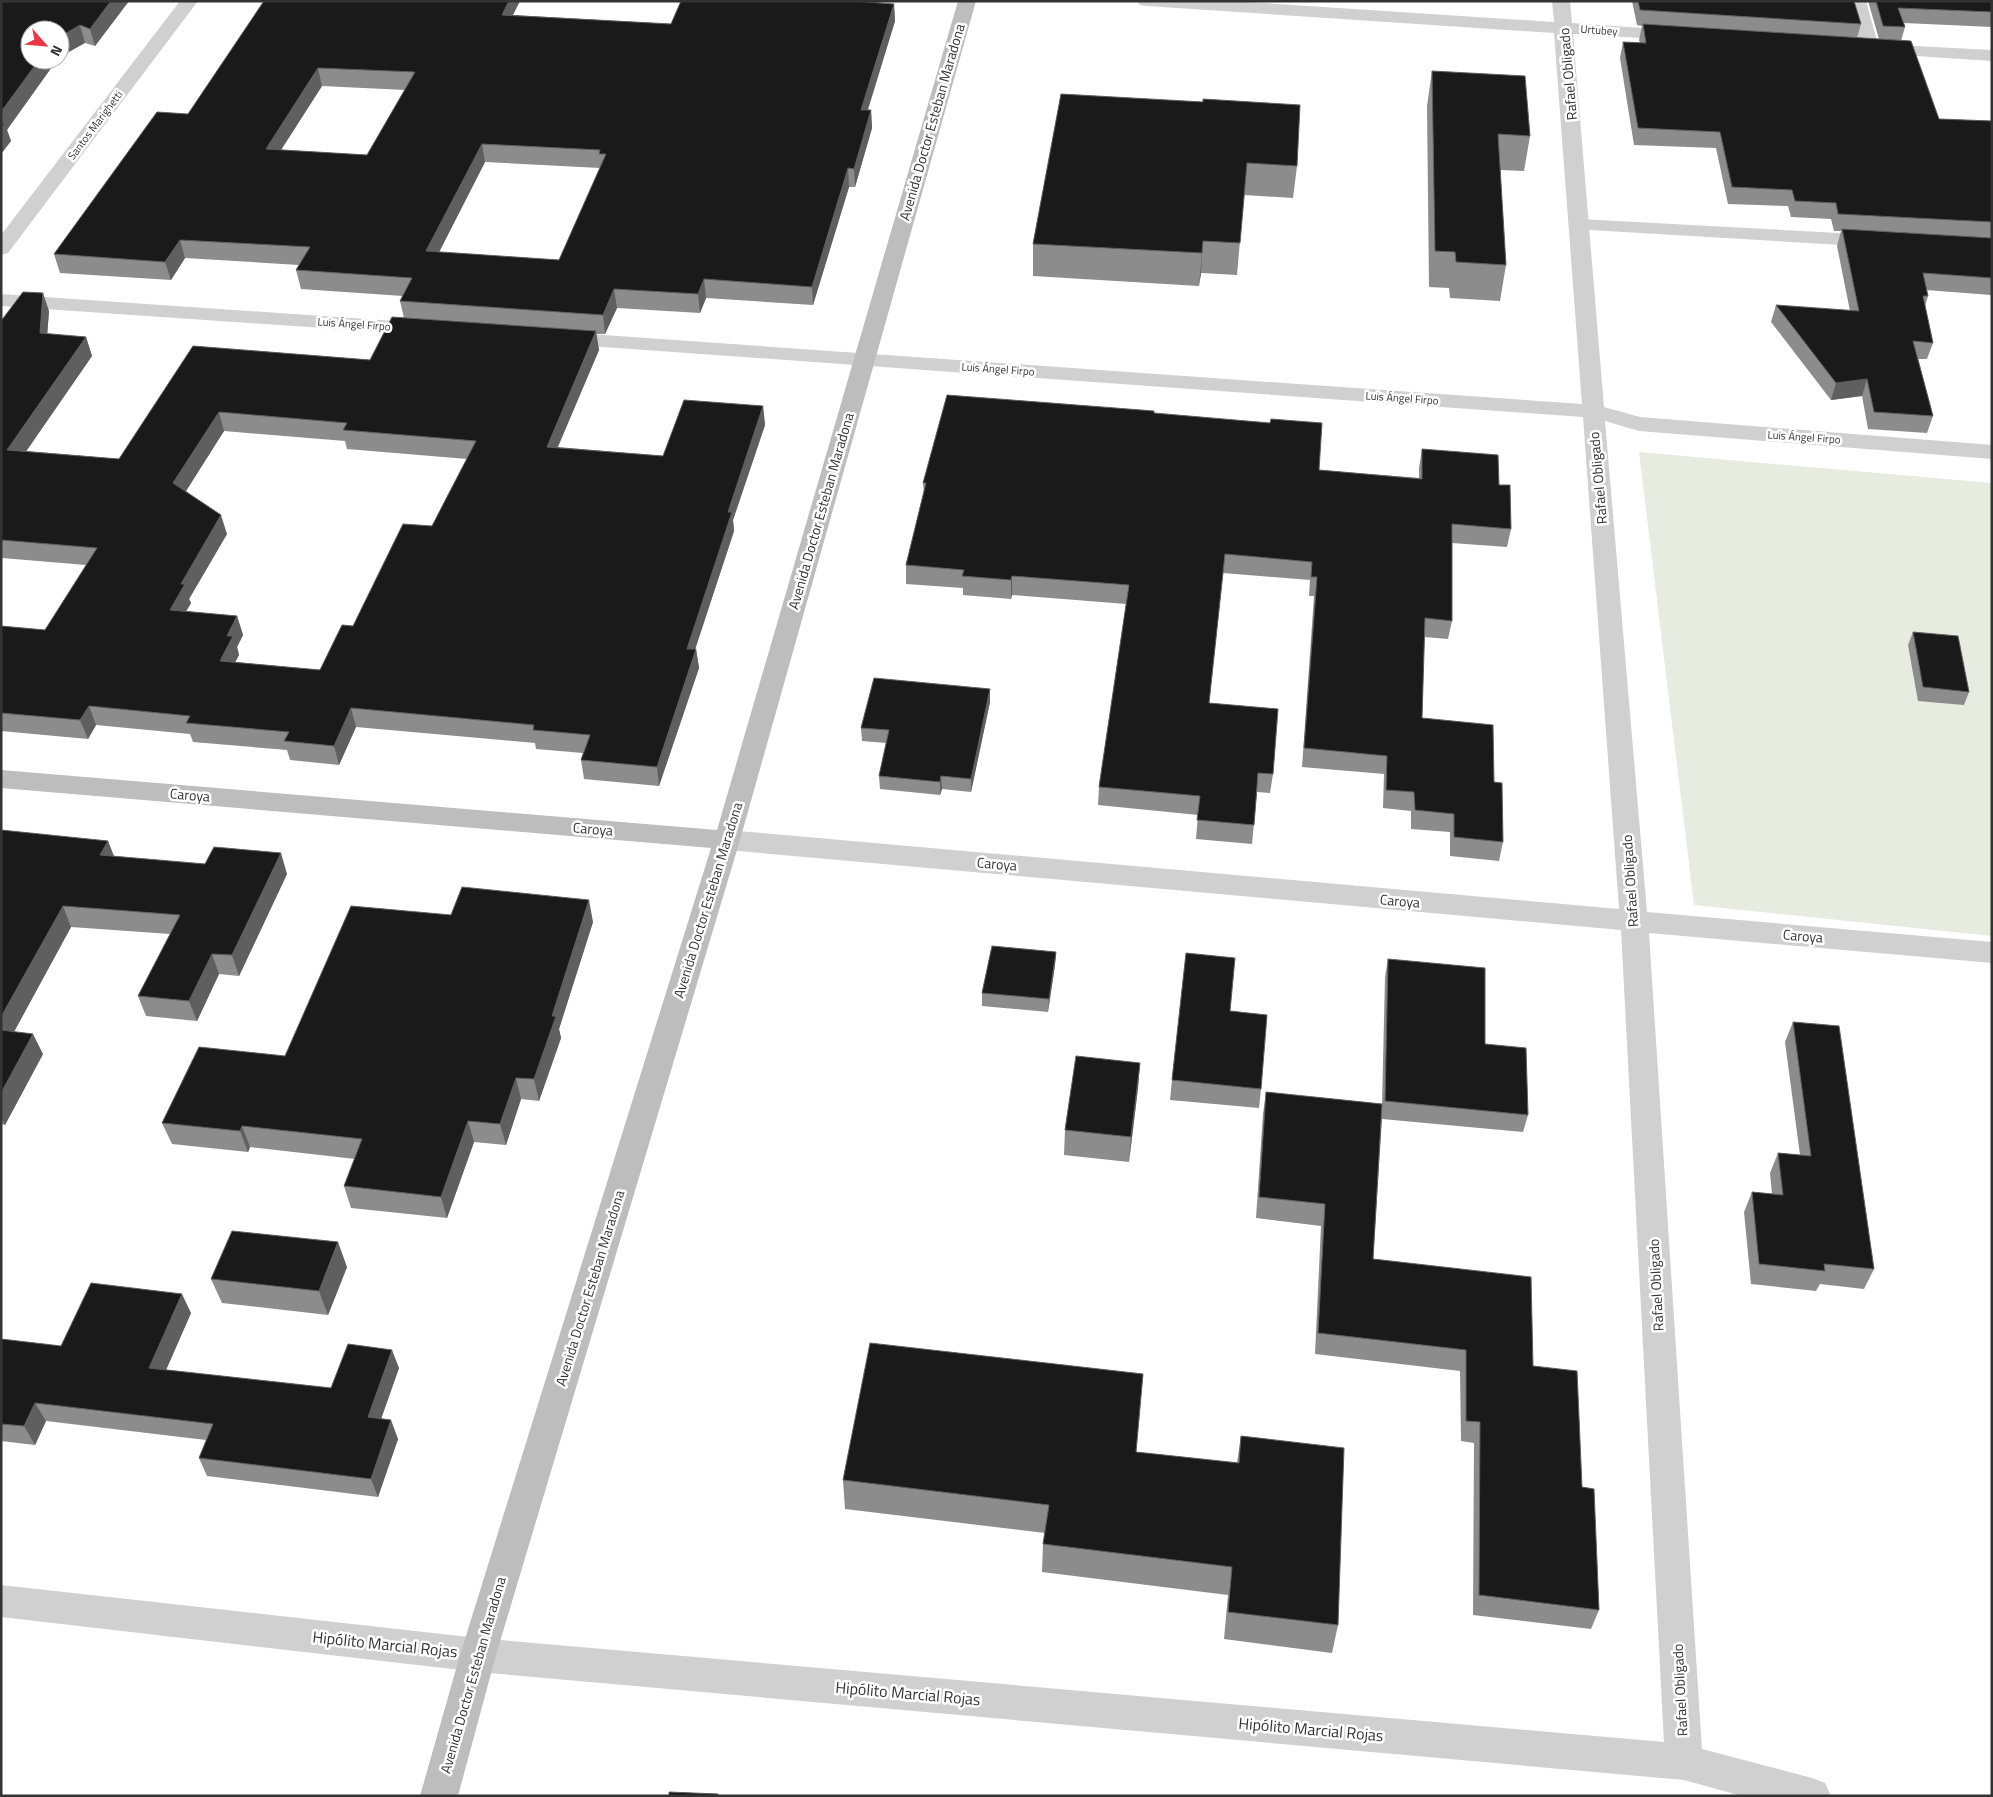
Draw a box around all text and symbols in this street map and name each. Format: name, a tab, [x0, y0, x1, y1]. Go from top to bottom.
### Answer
north arrow	[20, 20, 70, 70]
street label: Avenida Doctor Esteban Maradona	[893, 21, 970, 223]
street label: Urtubey	[1580, 21, 1619, 39]
street label: Rafael Obligado	[1553, 27, 1582, 121]
text: N	[45, 42, 69, 60]
street label: Santos Marighetti	[64, 87, 126, 163]
street label: Luis Ángel Firpo	[317, 313, 391, 335]
street label: Luis Ángel Firpo	[961, 358, 1035, 380]
street label: Luis Ángel Firpo	[1365, 387, 1439, 409]
street label: Avenida Doctor Esteban Maradona	[782, 410, 859, 612]
street label: Luis Ángel Firpo	[1767, 426, 1841, 448]
street label: Rafael Obligado	[1583, 431, 1612, 525]
street label: Caroya	[169, 782, 211, 807]
street label: Avenida Doctor Esteban Maradona	[668, 799, 747, 1000]
street label: Caroya	[572, 816, 614, 841]
street label: Rafael Obligado	[1616, 834, 1643, 928]
street label: Caroya	[976, 851, 1018, 876]
street label: Caroya	[1379, 888, 1421, 913]
street label: Caroya	[1782, 923, 1824, 948]
street label: Avenida Doctor Esteban Maradona	[550, 1187, 629, 1388]
street label: Rafael Obligado	[1643, 1238, 1668, 1332]
street label: Avenida Doctor Esteban Maradona	[434, 1574, 511, 1776]
street label: Hipólito Marcial Rojas	[311, 1624, 459, 1664]
street label: Rafael Obligado	[1667, 1643, 1692, 1737]
street label: Hipólito Marcial Rojas	[834, 1675, 982, 1711]
street label: Hipólito Marcial Rojas	[1237, 1711, 1385, 1747]

